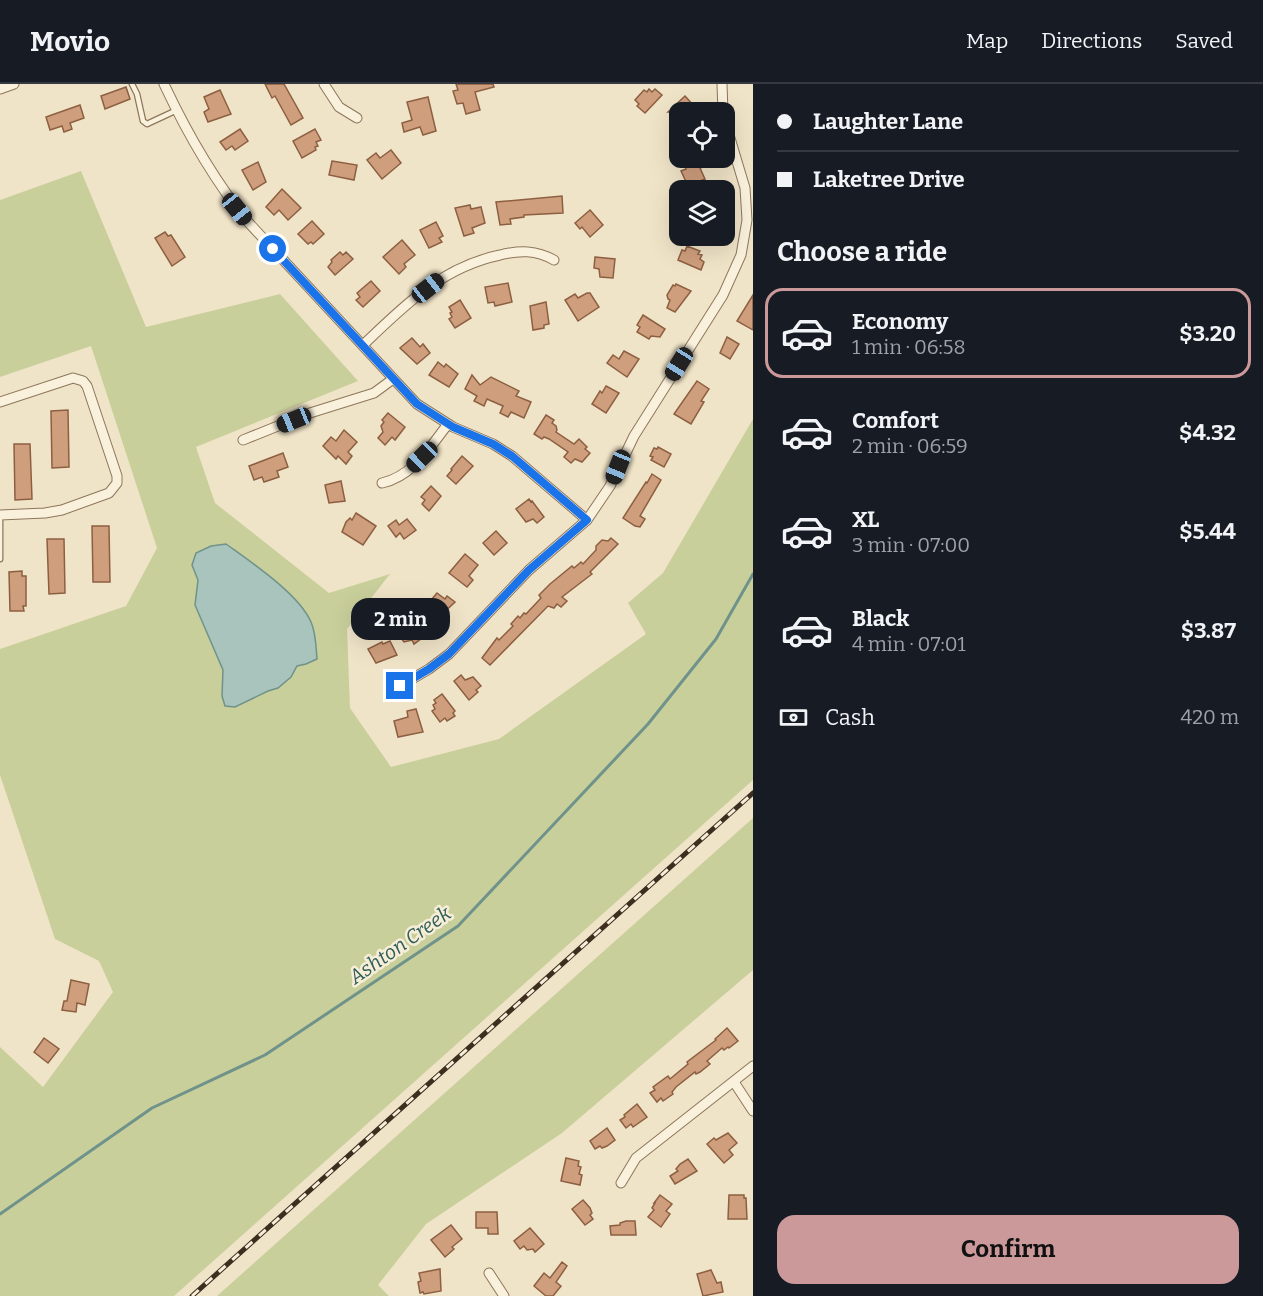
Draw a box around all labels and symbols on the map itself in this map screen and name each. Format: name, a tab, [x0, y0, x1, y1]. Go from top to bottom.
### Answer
car	[219, 189, 255, 229]
route start	[259, 235, 286, 262]
car	[408, 270, 448, 306]
car	[662, 344, 696, 384]
car	[274, 405, 314, 435]
car	[403, 438, 441, 476]
car	[603, 447, 633, 487]
callout: 2 min	[350, 599, 450, 641]
route end	[386, 672, 413, 699]
water label: Ashton Creek	[344, 901, 456, 990]

